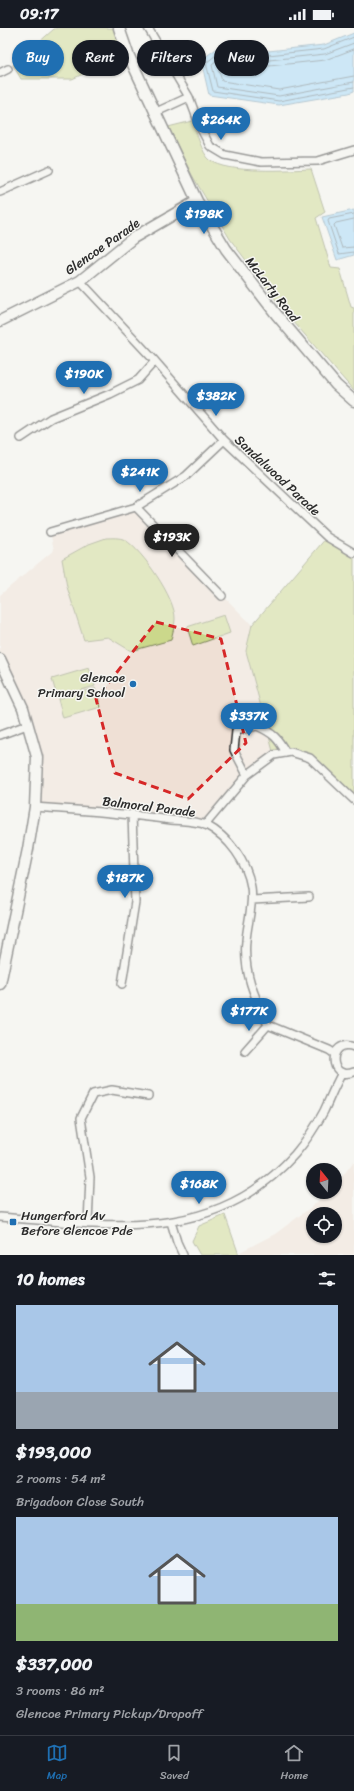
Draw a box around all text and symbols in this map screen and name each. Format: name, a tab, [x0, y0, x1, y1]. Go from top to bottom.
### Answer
text: 09:17	[20, 1, 58, 27]
chip: Buy	[12, 40, 64, 76]
chip: Rent	[72, 40, 129, 76]
chip: Filters	[137, 40, 206, 76]
chip: New	[214, 40, 269, 76]
pin: $264K	[193, 107, 249, 141]
text: $264K	[201, 108, 241, 131]
pin: $198K	[176, 201, 232, 235]
text: $198K	[185, 202, 223, 225]
street label: Glencoe Parade	[60, 212, 145, 281]
street label: McLarty Road	[240, 251, 306, 328]
pin: $190K	[56, 361, 112, 395]
text: $190K	[65, 362, 103, 385]
pin: $382K	[188, 383, 244, 417]
text: $382K	[196, 384, 236, 407]
street label: Sandalwood Parade	[229, 429, 326, 522]
pin: $241K	[112, 459, 168, 493]
text: $241K	[121, 460, 159, 483]
pin: $193K	[144, 524, 200, 558]
text: $193K	[153, 525, 191, 548]
place label: Glencoe Primary School	[38, 666, 125, 704]
marker: Glencoe Primary School	[128, 679, 138, 689]
pin: $337K	[221, 703, 277, 737]
text: $337K	[230, 704, 268, 727]
street label: Balmoral Parade	[101, 789, 197, 824]
pin: $187K	[97, 865, 153, 899]
text: $187K	[106, 866, 144, 889]
pin: $177K	[221, 998, 277, 1032]
text: $177K	[230, 999, 268, 1022]
north arrow	[306, 1163, 342, 1199]
map controls	[306, 1163, 342, 1243]
pin: $168K	[171, 1171, 227, 1205]
text: $168K	[180, 1172, 218, 1195]
place label: Hungerford Av Before Glencoe Pde	[21, 1204, 133, 1242]
button: locate	[306, 1207, 342, 1243]
marker: Hungerford Av Before Glencoe Pde	[8, 1217, 18, 1227]
text: 10 homes	[16, 1264, 85, 1294]
icon: filters	[316, 1268, 338, 1290]
icon: home	[141, 1331, 213, 1403]
text: $193,000	[16, 1437, 91, 1467]
text: 2 rooms · 54 m²	[16, 1467, 106, 1490]
text: Brigadoon Close South	[16, 1490, 144, 1513]
icon: home	[141, 1543, 213, 1615]
text: $337,000	[16, 1649, 93, 1679]
text: 3 rooms · 86 m²	[16, 1679, 104, 1702]
text: Glencoe Primary Pickup/Dropoff	[16, 1702, 203, 1725]
tab: Map	[46, 1742, 68, 1785]
tab: Saved	[160, 1742, 189, 1785]
tab: Home	[281, 1742, 308, 1785]

